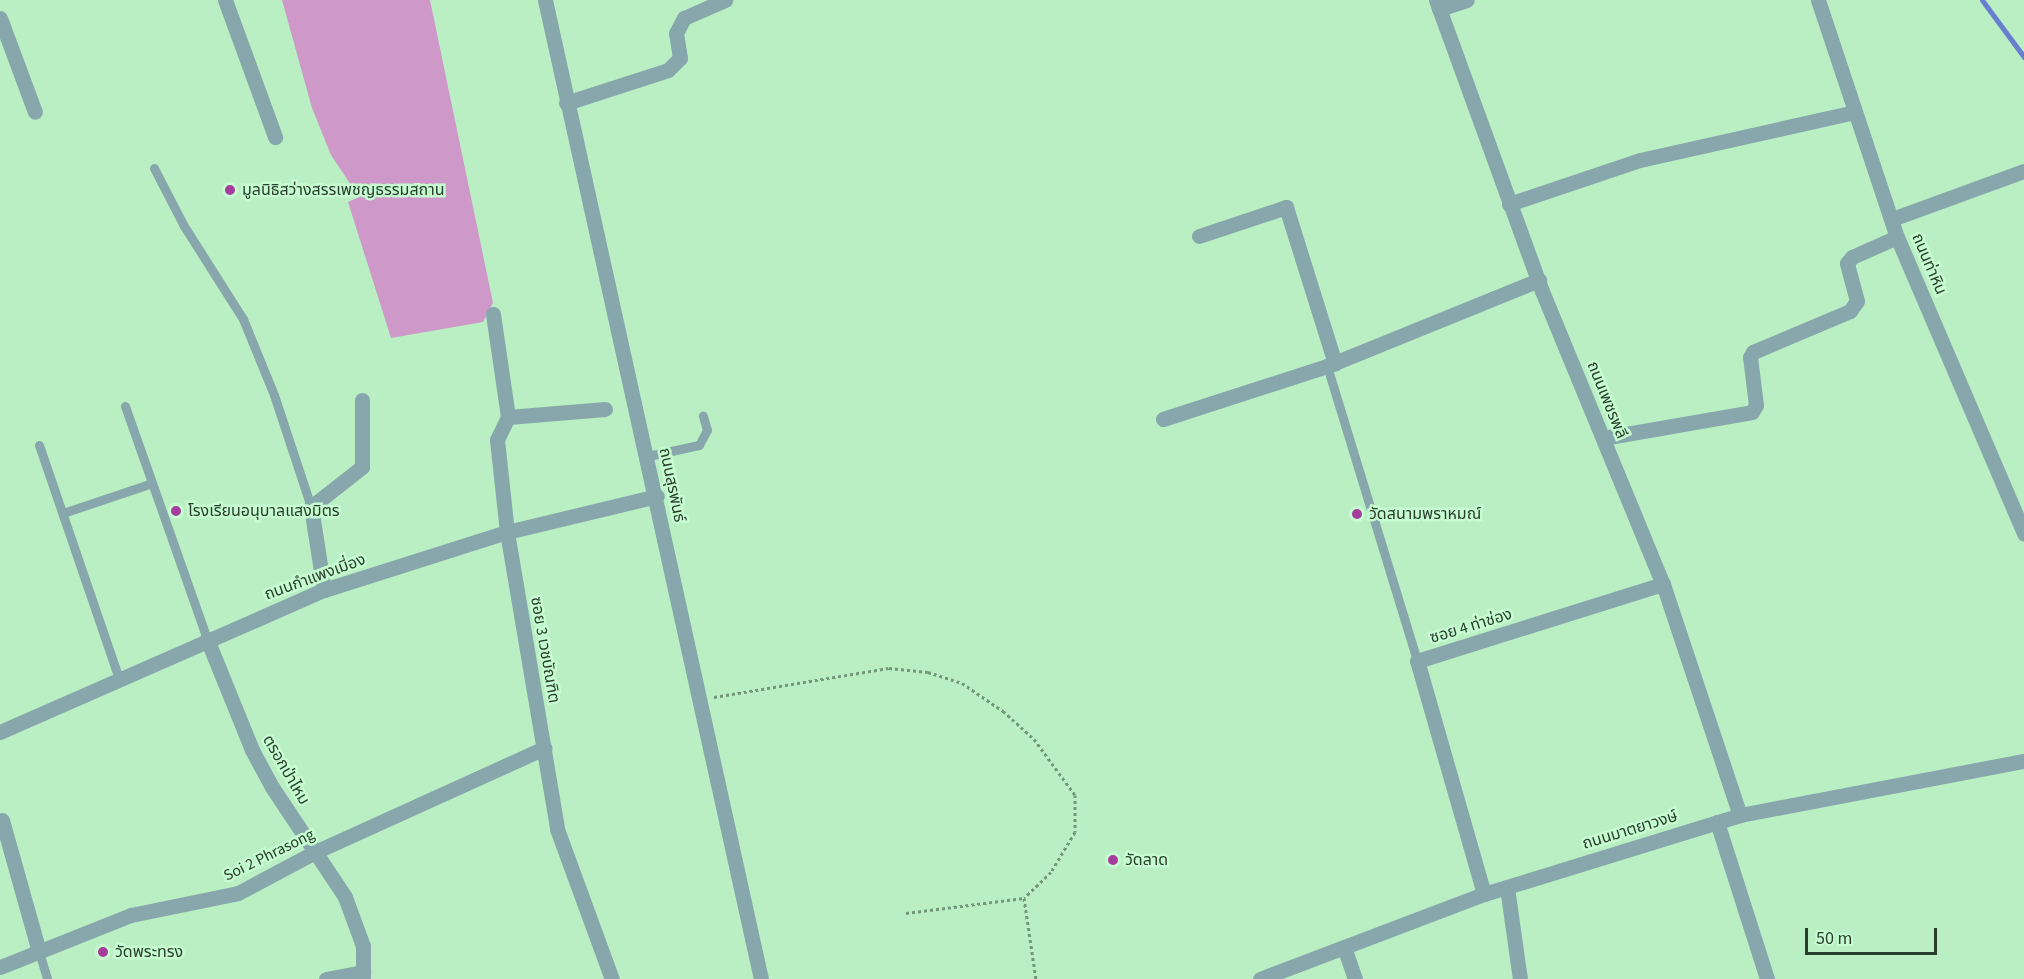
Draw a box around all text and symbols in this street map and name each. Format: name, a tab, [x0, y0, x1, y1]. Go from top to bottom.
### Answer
place label: มูลนิธิสว่างสรรเพชญธรรมสถาน	[242, 180, 444, 200]
marker: มูลนิธิสว่างสรรเพชญธรรมสถาน	[223, 183, 237, 197]
street label: ถนนท่าหิน	[1908, 230, 1950, 298]
street label: ถนนเพชรพลี	[1583, 359, 1631, 441]
street label: ถนนสุรพันธ์	[655, 446, 689, 524]
place label: โรงเรียนอนุบาลแสงมิตร	[188, 501, 340, 521]
marker: โรงเรียนอนุบาลแสงมิตร	[169, 504, 183, 518]
place label: วัดสนามพราหมณ์	[1369, 504, 1481, 524]
marker: วัดสนามพราหมณ์	[1350, 507, 1364, 521]
street label: ถนนกำแพงเมี่อง	[262, 550, 368, 604]
street label: ซอย 3 เวชบัณฑิต	[526, 595, 564, 705]
street label: ซอย 4 ท่าช่อง	[1428, 604, 1514, 648]
street label: ตรอกป่าไหม	[258, 732, 314, 808]
street label: ถนนมาตยาวงษ์	[1580, 806, 1680, 854]
street label: Soi 2 Phrasong	[220, 825, 318, 885]
place label: วัดลาด	[1125, 850, 1168, 870]
marker: วัดลาด	[1106, 853, 1120, 867]
scale bar	[1808, 916, 1940, 954]
text: 50 m	[1816, 926, 1852, 951]
place label: วัดพระทรง	[115, 942, 183, 962]
marker: วัดพระทรง	[96, 945, 110, 959]

